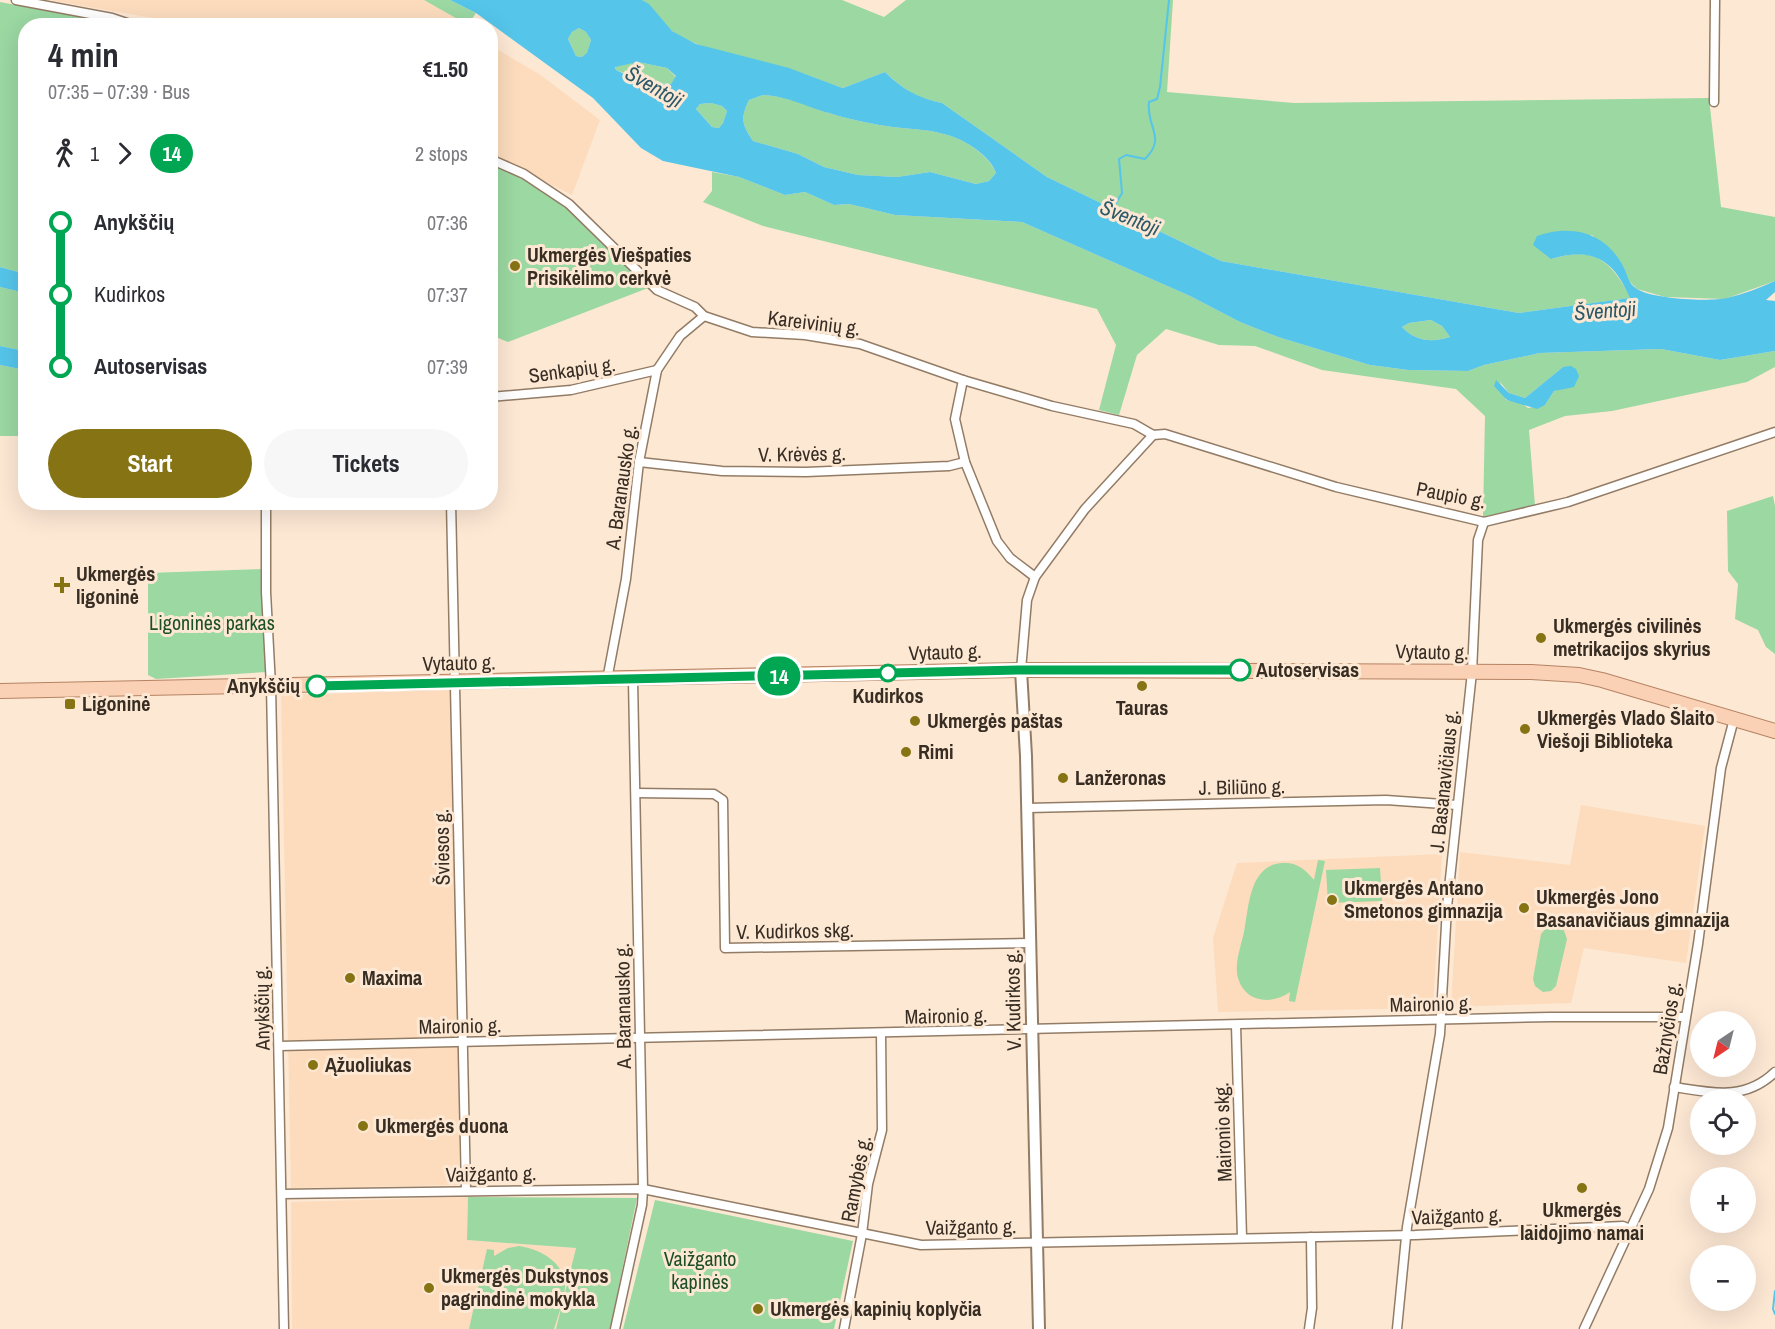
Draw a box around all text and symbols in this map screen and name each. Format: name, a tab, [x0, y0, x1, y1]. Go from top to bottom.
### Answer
text: 4 min	[48, 33, 119, 77]
text: €1.50	[423, 54, 468, 84]
water label: Šventoji	[620, 58, 689, 115]
text: 07:35 – 07:39 · Bus	[48, 78, 190, 105]
icon: walk	[48, 137, 81, 170]
icon: forward	[108, 137, 141, 170]
text: 14	[162, 139, 181, 168]
text: 1	[90, 140, 99, 167]
text: 2 stops	[415, 140, 468, 167]
water label: Šventoji	[1096, 192, 1165, 243]
text: Anykščių	[94, 207, 174, 237]
text: 07:36	[427, 209, 468, 236]
place label: Ukmergės Viešpaties Prisikėlimo cerkvė	[527, 241, 692, 291]
marker: Ukmergės Viešpaties Prisikėlimo cerkvė	[508, 259, 522, 273]
text: Kudirkos	[94, 279, 165, 309]
text: 07:37	[427, 281, 468, 308]
water label: Šventoji	[1573, 294, 1637, 327]
street label: Kareivinių g.	[766, 303, 862, 342]
street label: Senkapių g.	[527, 350, 617, 389]
text: Autoservisas	[94, 351, 207, 381]
text: 07:39	[427, 353, 468, 380]
street label: A. Baranausko g.	[598, 423, 643, 552]
button: Start	[48, 429, 252, 498]
button: Tickets	[264, 429, 468, 498]
street label: V. Krėvės g.	[758, 439, 846, 468]
street label: Paupio g.	[1414, 475, 1488, 514]
place label: Ukmergės ligoninė	[76, 560, 155, 610]
marker: Ukmergės ligoninė	[53, 576, 71, 594]
park label: Ligoninės parkas	[149, 609, 275, 636]
place label: Ukmergės civilinės metrikacijos skyrius	[1553, 612, 1711, 662]
marker: Ukmergės civilinės metrikacijos skyrius	[1534, 631, 1548, 645]
street label: Vytauto g.	[908, 637, 982, 666]
street label: Vytauto g.	[1395, 637, 1469, 666]
street label: Vytauto g.	[422, 648, 496, 677]
line badge: 14	[752, 656, 806, 696]
place label: Autoservisas	[1256, 656, 1359, 683]
marker: Autoservisas	[1229, 659, 1251, 681]
text: 14	[769, 662, 789, 691]
marker: Kudirkos	[879, 664, 897, 682]
place label: Anykščių	[227, 672, 300, 699]
marker: Anykščių	[306, 675, 328, 697]
marker: Tauras	[1135, 679, 1149, 693]
place label: Kudirkos	[852, 682, 924, 709]
place label: Ligoninė	[82, 690, 150, 717]
place label: Tauras	[1116, 694, 1168, 721]
marker: Ligoninė	[63, 697, 77, 711]
place label: Ukmergės Vlado Šlaito Viešoji Biblioteka	[1537, 704, 1715, 754]
place label: Ukmergės paštas	[927, 707, 1063, 734]
street label: J. Basanavičiaus g.	[1423, 708, 1464, 854]
marker: Ukmergės paštas	[908, 714, 922, 728]
marker: Ukmergės Vlado Šlaito Viešoji Biblioteka	[1518, 722, 1532, 736]
place label: Rimi	[918, 738, 954, 765]
marker: Rimi	[899, 745, 913, 759]
place label: Lanžeronas	[1075, 764, 1166, 791]
marker: Lanžeronas	[1056, 771, 1070, 785]
street label: J. Biliūno g.	[1198, 772, 1286, 801]
street label: Šviesos g.	[427, 808, 456, 886]
place label: Ukmergės Antano Smetonos gimnazija	[1344, 874, 1503, 924]
place label: Ukmergės Jono Basanavičiaus gimnazija	[1536, 883, 1729, 933]
marker: Ukmergės Antano Smetonos gimnazija	[1325, 893, 1339, 907]
marker: Ukmergės Jono Basanavičiaus gimnazija	[1517, 901, 1531, 915]
street label: V. Kudirkos skg.	[736, 916, 854, 945]
street label: A. Baranausko g.	[608, 943, 637, 1070]
street label: V. Kudirkos g.	[998, 949, 1027, 1051]
place label: Maxima	[362, 964, 422, 991]
street label: Anykščių g.	[247, 965, 276, 1052]
marker: Maxima	[343, 971, 357, 985]
street label: Bažnyčios g.	[1646, 979, 1687, 1076]
street label: Maironio g.	[1389, 989, 1473, 1018]
street label: Maironio g.	[904, 1001, 988, 1030]
street label: Maironio g.	[418, 1011, 502, 1040]
north arrow	[1690, 1011, 1756, 1077]
map controls	[1690, 1011, 1756, 1311]
place label: Ąžuoliukas	[325, 1051, 412, 1078]
marker: Ąžuoliukas	[306, 1058, 320, 1072]
street label: Maironio skg.	[1207, 1082, 1238, 1182]
button: locate	[1690, 1089, 1756, 1155]
place label: Ukmergės duona	[375, 1112, 508, 1139]
marker: Ukmergės duona	[356, 1119, 370, 1133]
street label: Ramybės g.	[834, 1133, 877, 1224]
street label: Vaižganto g.	[445, 1159, 537, 1188]
button: +	[1690, 1167, 1756, 1233]
marker: Ukmergės laidojimo namai	[1575, 1181, 1589, 1195]
place label: Ukmergės laidojimo namai	[1520, 1196, 1644, 1246]
street label: Vaižganto g.	[1411, 1200, 1503, 1231]
street label: Vaižganto g.	[925, 1212, 1017, 1241]
park label: Vaižganto kapinės	[664, 1245, 736, 1295]
button: −	[1690, 1245, 1756, 1311]
place label: Ukmergės Dukstynos pagrindinė mokykla	[441, 1262, 609, 1312]
marker: Ukmergės Dukstynos pagrindinė mokykla	[422, 1281, 436, 1295]
place label: Ukmergės kapinių koplyčia	[770, 1295, 981, 1322]
marker: Ukmergės kapinių koplyčia	[751, 1302, 765, 1316]

